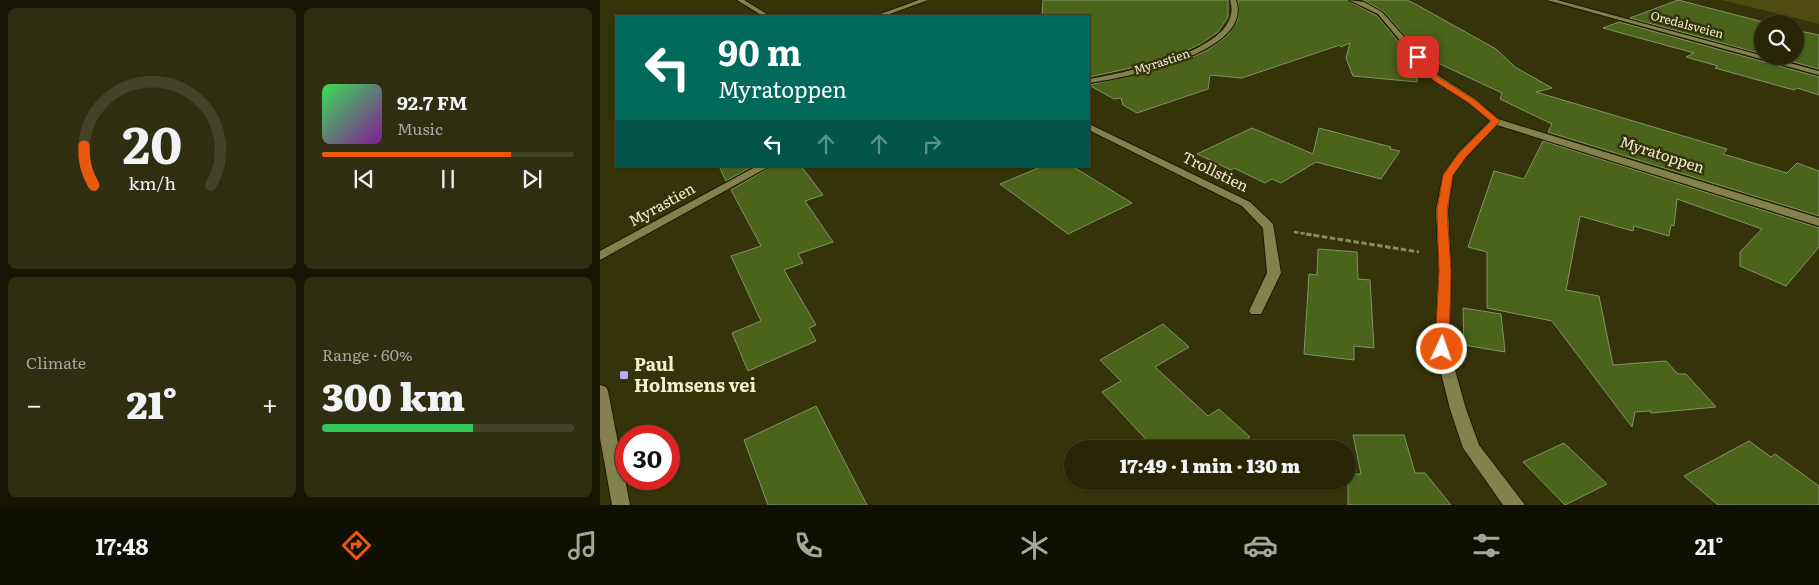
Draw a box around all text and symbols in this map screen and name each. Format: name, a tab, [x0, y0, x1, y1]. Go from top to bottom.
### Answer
street label: Oredalsveien	[1649, 6, 1726, 42]
map controls	[1754, 15, 1804, 65]
button: search	[1754, 15, 1804, 65]
text: 90 m	[718, 25, 802, 77]
icon: left	[635, 35, 700, 100]
pin	[1397, 36, 1439, 78]
street label: Myrastien	[1131, 43, 1192, 79]
icon: arrive	[1404, 43, 1432, 71]
text: Myratoppen	[718, 72, 847, 105]
text: 92.7 FM	[397, 88, 468, 116]
text: 20	[122, 103, 182, 180]
text: Music	[397, 116, 443, 140]
street label: Myratoppen	[1617, 129, 1708, 178]
icon: left	[759, 130, 787, 158]
icon: ahead	[812, 130, 840, 158]
icon: ahead	[865, 130, 893, 158]
icon: right	[918, 130, 946, 158]
street label: Trollstien	[1178, 145, 1253, 197]
icon: previous	[350, 165, 378, 193]
icon: pause	[434, 165, 462, 193]
icon: next	[518, 165, 546, 193]
text: km/h	[128, 169, 176, 196]
street label: Myrastien	[624, 176, 699, 231]
position arrow	[1415, 322, 1467, 374]
text: Range · 60%	[322, 342, 413, 366]
text: Climate	[26, 350, 86, 374]
place label: Paul Holmsens vei	[634, 350, 756, 398]
text: 300 km	[322, 366, 465, 423]
marker: Paul Holmsens vei	[618, 369, 630, 381]
text: 21°	[127, 374, 177, 431]
text: −	[26, 382, 42, 424]
text: +	[262, 382, 278, 424]
speed limit sign: 30	[615, 425, 680, 490]
text: 17:49 · 1 min · 130 m	[1120, 451, 1300, 479]
icon: directions	[339, 528, 374, 563]
icon: music	[565, 528, 600, 563]
icon: phone	[791, 528, 826, 563]
icon: climate	[1017, 528, 1052, 563]
icon: car	[1243, 528, 1278, 563]
icon: filters	[1469, 528, 1504, 563]
text: 17:48	[95, 529, 149, 562]
text: 21°	[1695, 529, 1724, 562]

